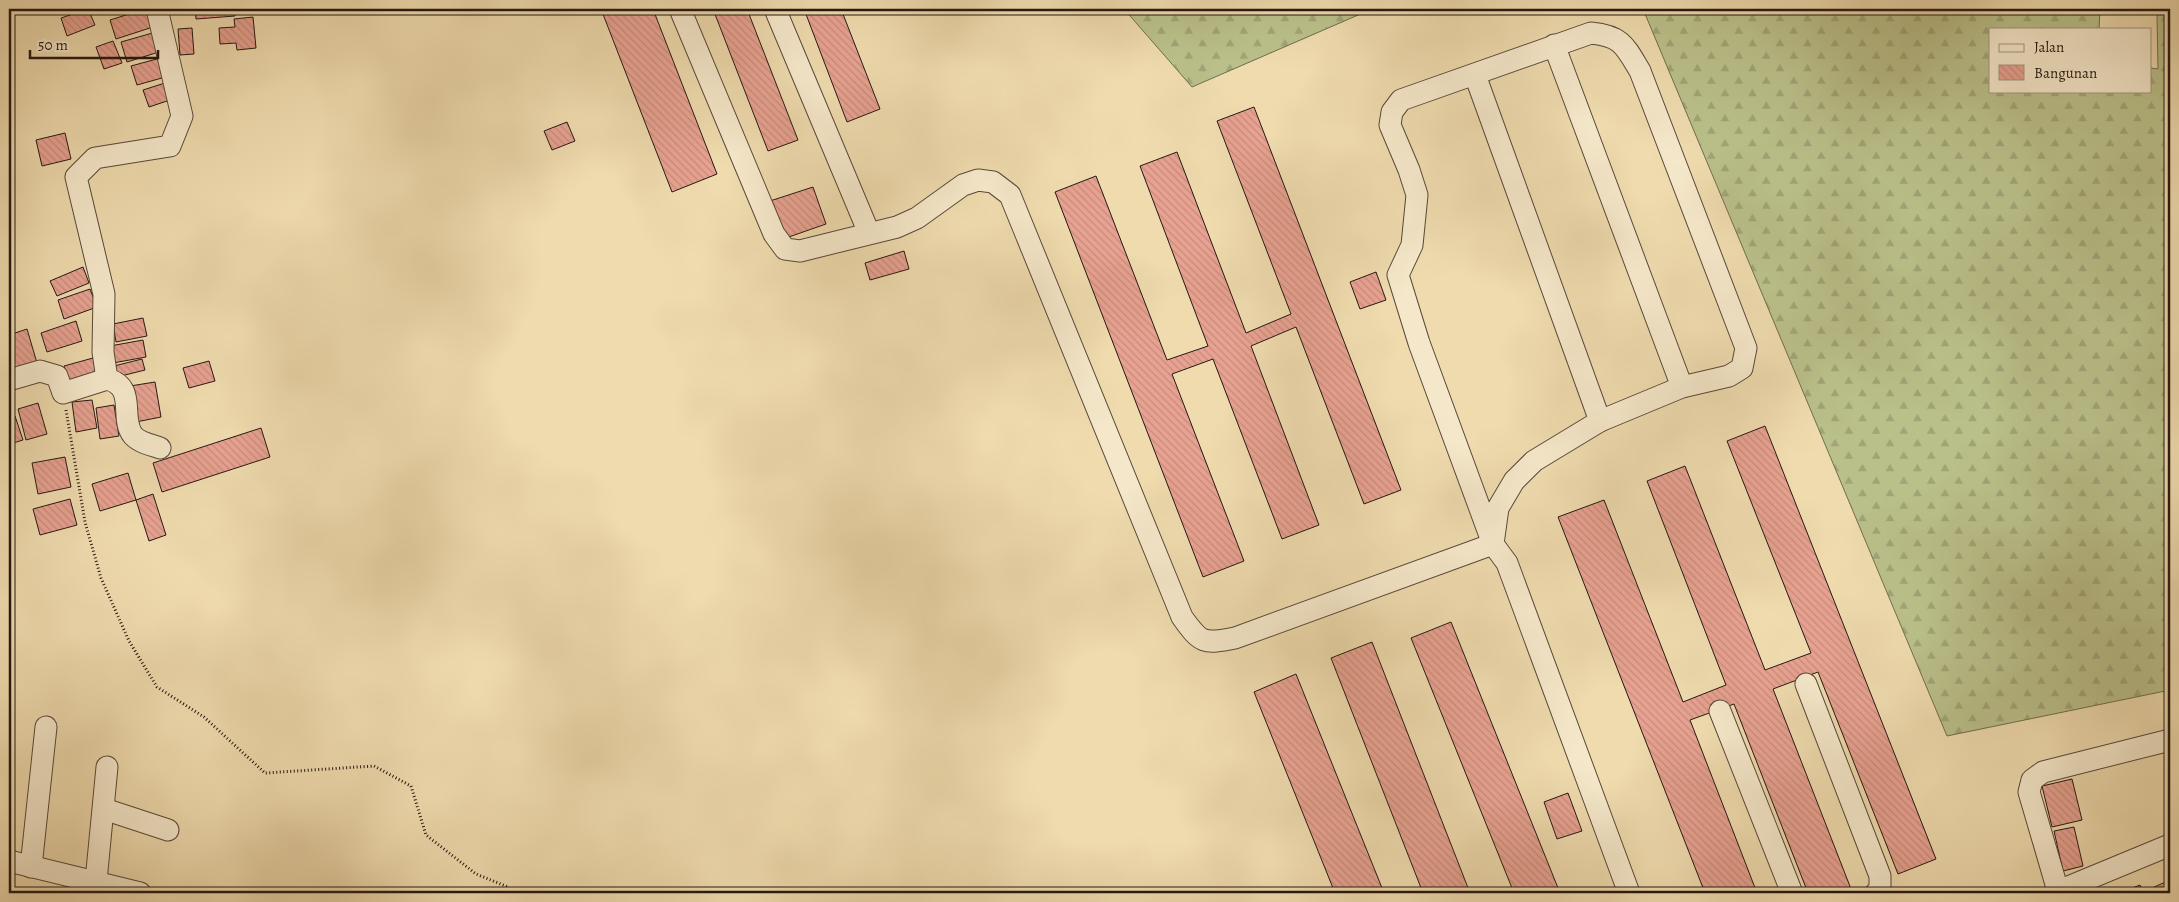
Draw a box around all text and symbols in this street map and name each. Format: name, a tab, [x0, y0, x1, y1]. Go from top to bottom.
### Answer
scale bar	[30, 28, 158, 60]
legend	[1989, 28, 2152, 92]
text: 50 m	[38, 35, 68, 55]
text: Jalan	[2034, 37, 2064, 57]
text: Bangunan	[2034, 63, 2097, 83]

